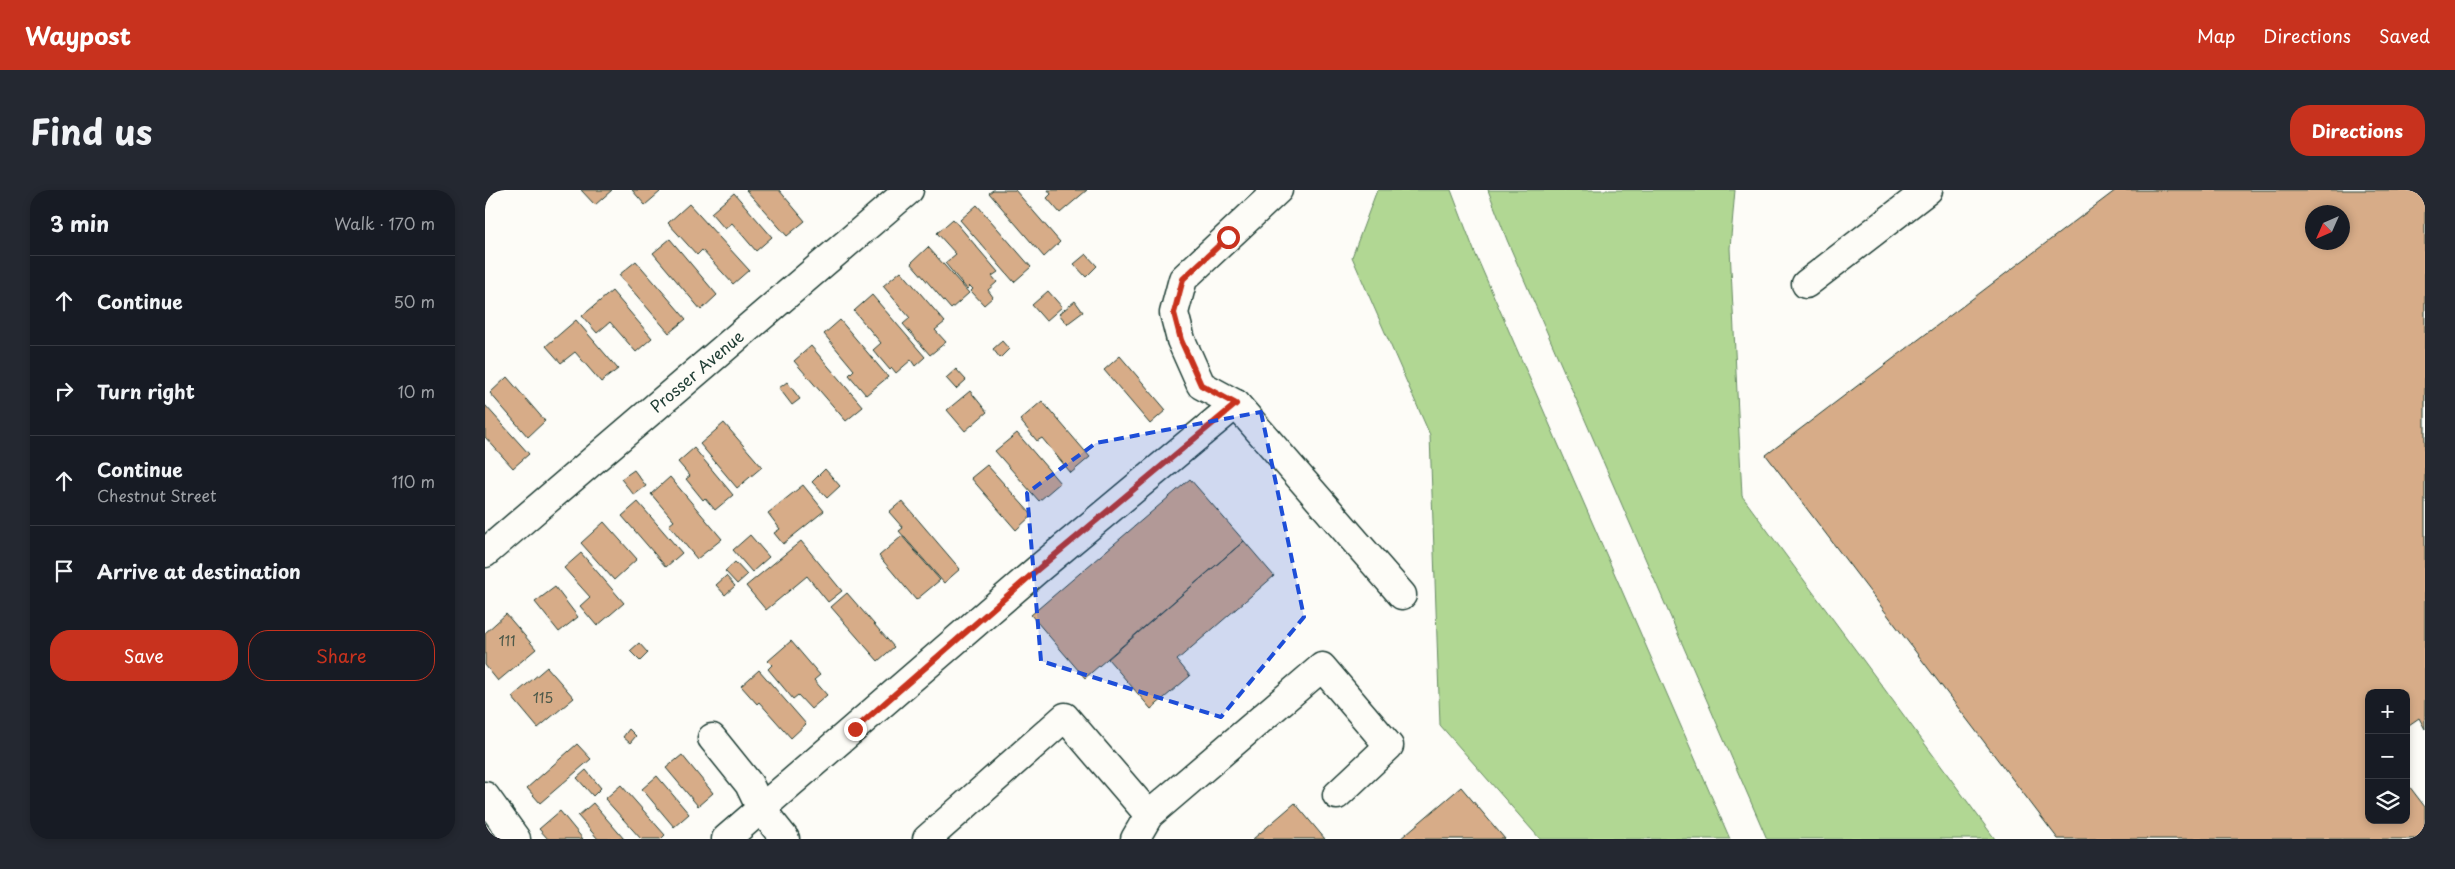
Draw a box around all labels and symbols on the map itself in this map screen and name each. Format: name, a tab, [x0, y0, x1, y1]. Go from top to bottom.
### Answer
north arrow	[2305, 205, 2350, 250]
route start	[1217, 226, 1240, 249]
street label: Prosser Avenue	[644, 324, 749, 418]
house number: 111	[498, 630, 516, 651]
house number: 115	[533, 687, 553, 708]
route end	[844, 718, 867, 741]

